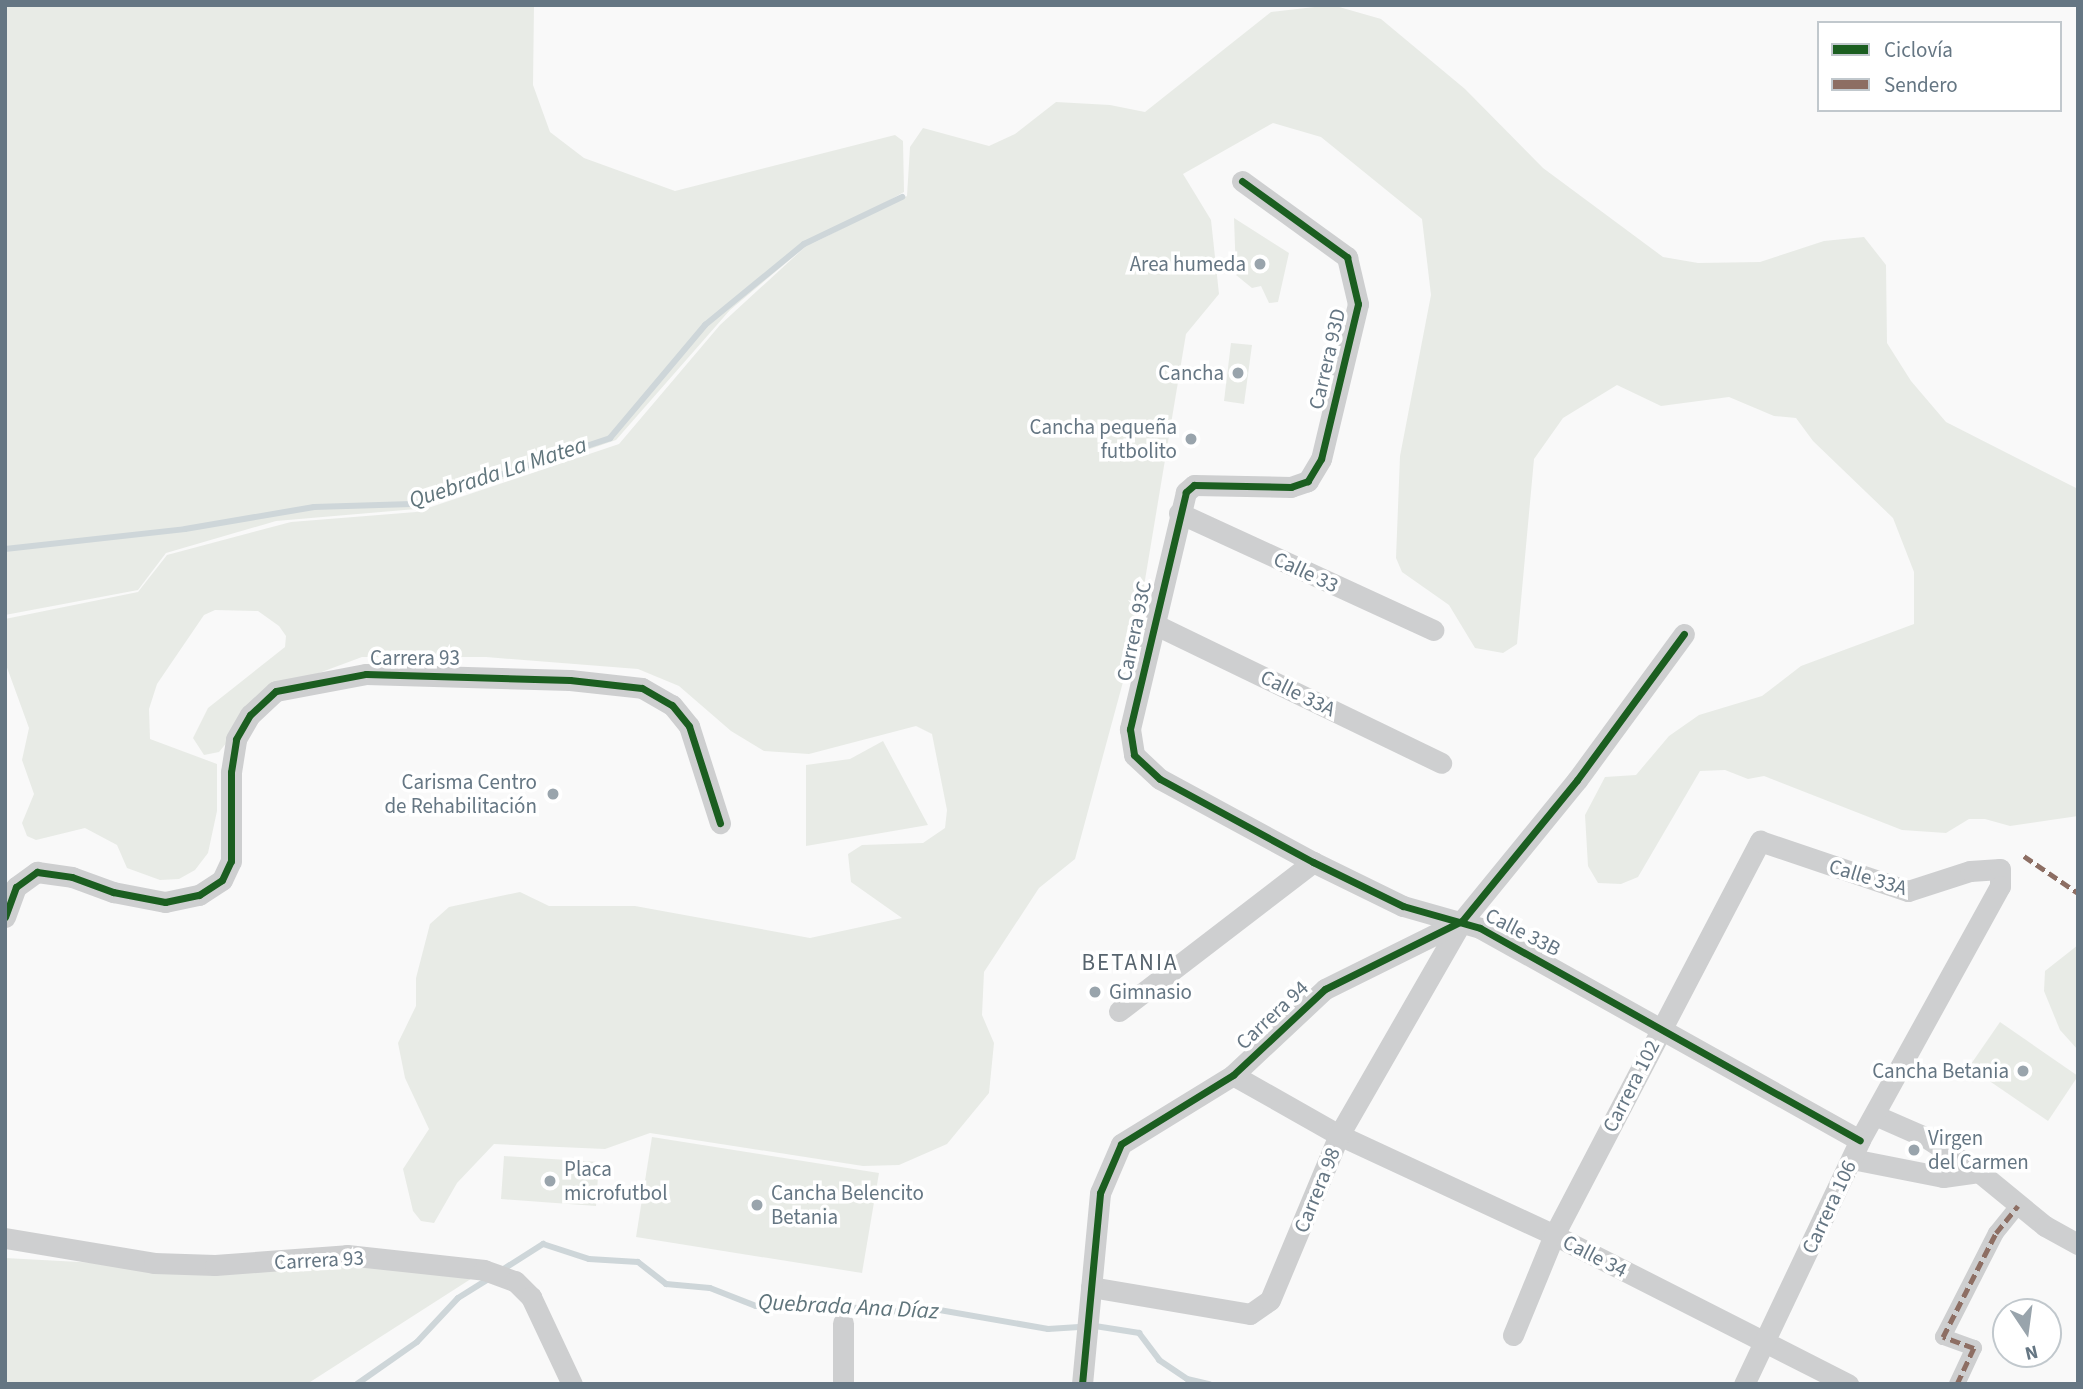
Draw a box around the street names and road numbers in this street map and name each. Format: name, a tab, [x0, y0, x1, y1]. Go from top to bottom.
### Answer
street label: Carrera 93D	[1303, 306, 1351, 412]
street label: Calle 33	[1270, 546, 1342, 598]
street label: Carrera 93C	[1111, 579, 1157, 683]
street label: Carrera 93	[370, 645, 460, 671]
street label: Calle 33A	[1256, 664, 1340, 722]
street label: Calle 33A	[1826, 853, 1910, 901]
street label: Calle 33B	[1481, 902, 1565, 962]
street label: Carrera 94	[1231, 975, 1313, 1055]
street label: Carrera 102	[1597, 1036, 1665, 1136]
street label: Carrera 98	[1288, 1144, 1346, 1236]
street label: Carrera 106	[1796, 1156, 1862, 1258]
street label: Calle 34	[1559, 1229, 1631, 1283]
street label: Carrera 93	[274, 1245, 364, 1275]

